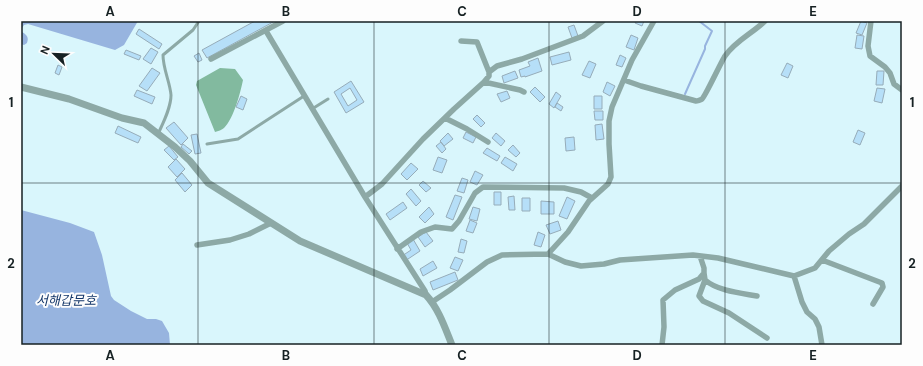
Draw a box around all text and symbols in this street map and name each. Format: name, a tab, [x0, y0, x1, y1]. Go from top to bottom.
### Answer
text: A	[105, 3, 115, 20]
text: B	[282, 3, 290, 20]
text: C	[457, 3, 467, 20]
text: D	[632, 3, 642, 20]
text: E	[809, 3, 817, 20]
north arrow	[34, 34, 74, 74]
text: N	[37, 44, 53, 57]
text: 1	[9, 94, 13, 111]
text: 1	[910, 94, 914, 111]
text: 2	[7, 255, 15, 272]
text: 2	[908, 255, 916, 272]
water label: 서해갑문호	[36, 292, 97, 309]
text: A	[105, 347, 115, 364]
text: B	[282, 347, 290, 364]
text: C	[457, 347, 467, 364]
text: D	[632, 347, 642, 364]
text: E	[809, 347, 817, 364]

